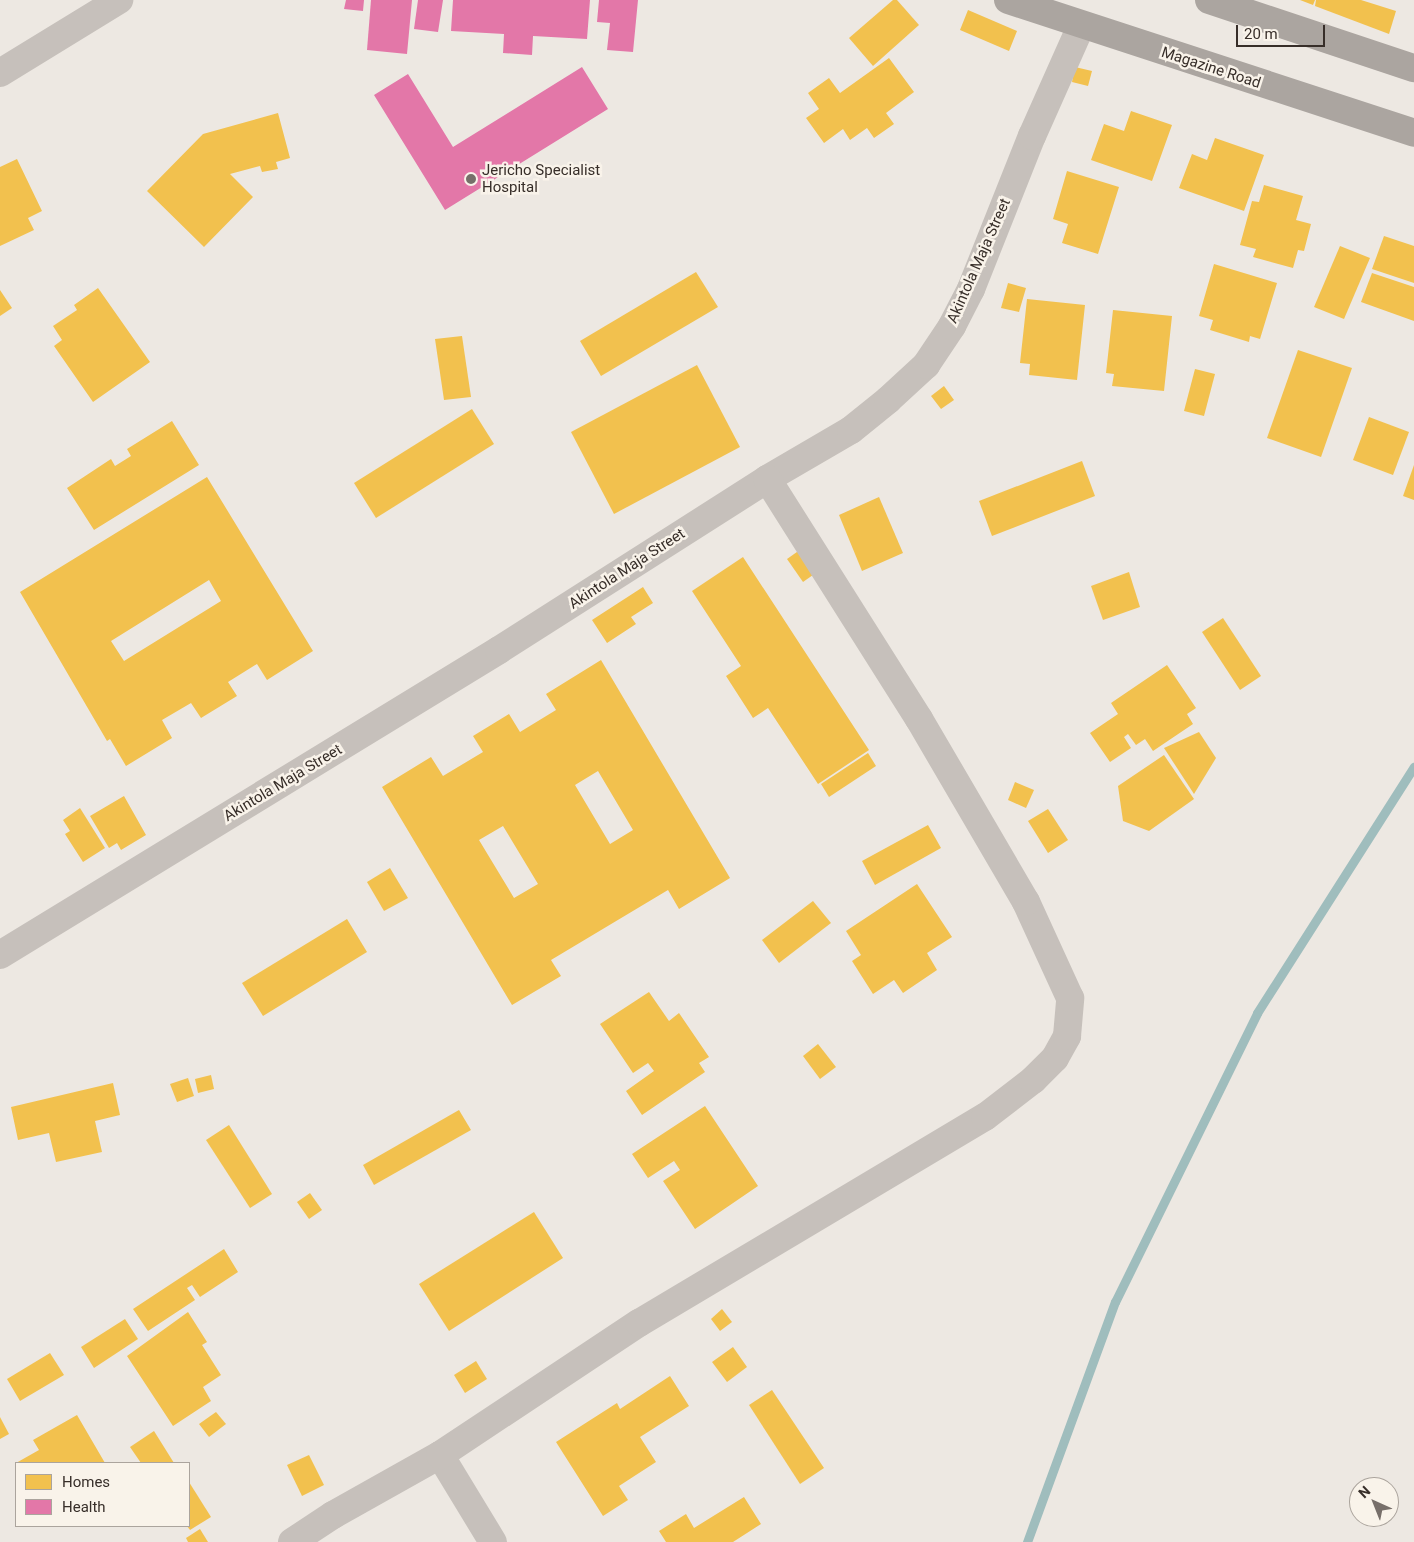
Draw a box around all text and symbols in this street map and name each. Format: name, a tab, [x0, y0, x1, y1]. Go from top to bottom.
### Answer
scale bar	[1239, 15, 1328, 47]
text: 20 m	[1244, 25, 1278, 43]
street label: Magazine Road	[1159, 43, 1263, 93]
place label: Jericho Specialist Hospital	[482, 161, 600, 196]
marker: Jericho Specialist Hospital	[464, 172, 478, 186]
street label: Akintola Maja Street	[943, 196, 1015, 326]
street label: Akintola Maja Street	[566, 525, 688, 613]
street label: Akintola Maja Street	[221, 741, 345, 825]
legend	[15, 1462, 190, 1527]
text: Homes	[62, 1473, 110, 1491]
north arrow	[1349, 1477, 1399, 1527]
text: N	[1355, 1483, 1373, 1501]
text: Health	[62, 1498, 106, 1516]

